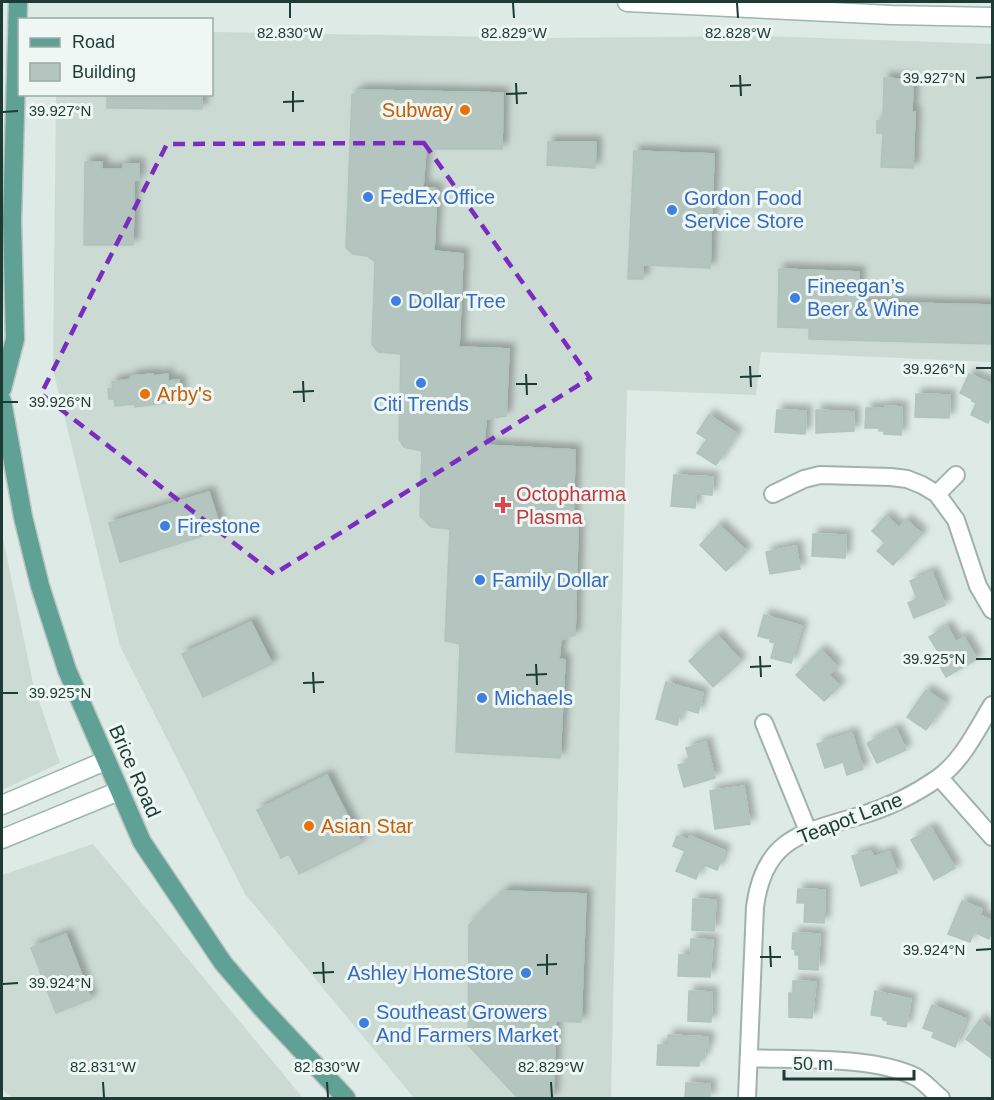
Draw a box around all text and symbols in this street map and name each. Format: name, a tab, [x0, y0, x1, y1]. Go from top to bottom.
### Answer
legend	[18, 18, 213, 96]
text: 82.830°W	[257, 24, 324, 41]
text: 82.829°W	[481, 24, 548, 41]
text: 82.828°W	[705, 24, 772, 41]
text: Road	[72, 32, 115, 52]
text: Building	[72, 62, 136, 82]
text: 39.927°N	[903, 69, 965, 86]
place label: Subway	[382, 99, 453, 121]
text: 39.927°N	[29, 102, 91, 119]
marker: Subway	[458, 103, 472, 117]
place label: FedEx Office	[380, 186, 495, 208]
place label: Gordon Food Service Store	[684, 187, 804, 232]
marker: FedEx Office	[361, 190, 375, 204]
marker: Gordon Food Service Store	[665, 203, 679, 217]
place label: Fineegan’s Beer & Wine	[807, 275, 919, 320]
place label: Dollar Tree	[408, 290, 506, 312]
marker: Fineegan’s Beer & Wine	[788, 291, 802, 305]
marker: Dollar Tree	[389, 294, 403, 308]
text: 39.926°N	[903, 360, 965, 377]
marker: Citi Trends	[414, 376, 428, 390]
place label: Arby's	[157, 383, 212, 405]
marker: Arby's	[138, 387, 152, 401]
text: 39.926°N	[29, 393, 91, 410]
place label: Citi Trends	[373, 393, 469, 415]
place label: Octopharma Plasma	[516, 483, 627, 528]
marker: Octopharma Plasma	[494, 496, 512, 514]
place label: Firestone	[177, 515, 260, 537]
marker: Firestone	[158, 519, 172, 533]
place label: Family Dollar	[492, 569, 609, 591]
marker: Family Dollar	[473, 573, 487, 587]
text: 39.925°N	[903, 650, 965, 667]
text: 39.925°N	[29, 684, 91, 701]
place label: Michaels	[494, 687, 573, 709]
marker: Michaels	[475, 691, 489, 705]
street label: Brice Road	[105, 721, 165, 821]
street label: Teapot Lane	[795, 788, 905, 848]
place label: Asian Star	[321, 815, 414, 837]
marker: Asian Star	[302, 819, 316, 833]
text: 39.924°N	[903, 941, 965, 958]
place label: Ashley HomeStore	[347, 962, 514, 984]
marker: Ashley HomeStore	[519, 966, 533, 980]
text: 39.924°N	[29, 974, 91, 991]
place label: Southeast Growers And Farmers Market	[376, 1001, 559, 1046]
marker: Southeast Growers And Farmers Market	[357, 1016, 371, 1030]
scale bar	[784, 1043, 914, 1081]
text: 50 m	[793, 1054, 833, 1074]
text: 82.831°W	[70, 1058, 137, 1075]
text: 82.830°W	[294, 1058, 361, 1075]
text: 82.829°W	[518, 1058, 585, 1075]

